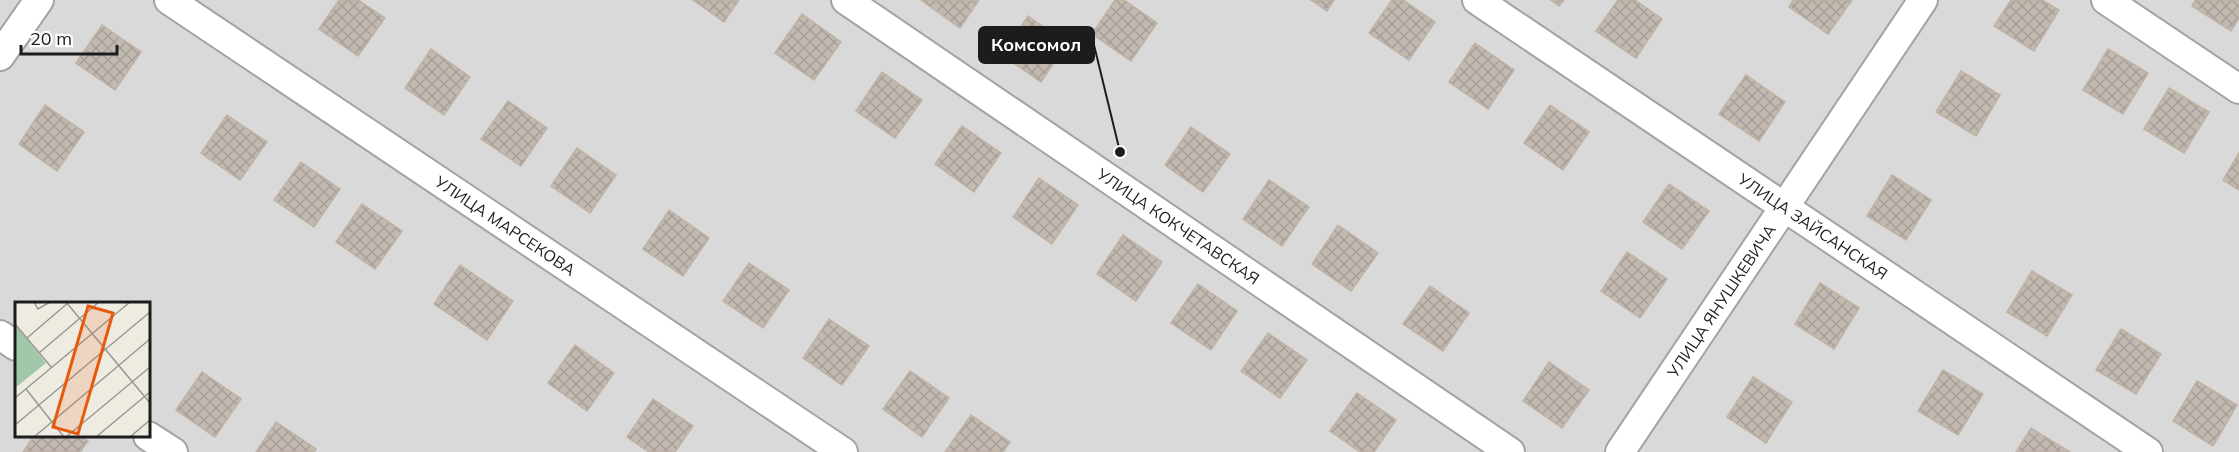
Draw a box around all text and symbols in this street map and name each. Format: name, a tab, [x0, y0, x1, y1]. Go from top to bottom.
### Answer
scale bar	[21, 18, 117, 56]
text: 20 m	[30, 27, 72, 50]
callout: Комсомол	[979, 27, 1094, 63]
text: Комсомол	[991, 33, 1081, 56]
street label: УЛИЦА КОКЧЕТАВСКАЯ	[1092, 163, 1263, 289]
street label: УЛИЦА ЗАЙСАНСКАЯ	[1733, 168, 1892, 284]
street label: УЛИЦА МАРСЕКОВА	[430, 171, 580, 280]
street label: УЛИЦА ЯНУШКЕВИЧА	[1662, 220, 1780, 382]
inset map	[15, 302, 150, 437]

